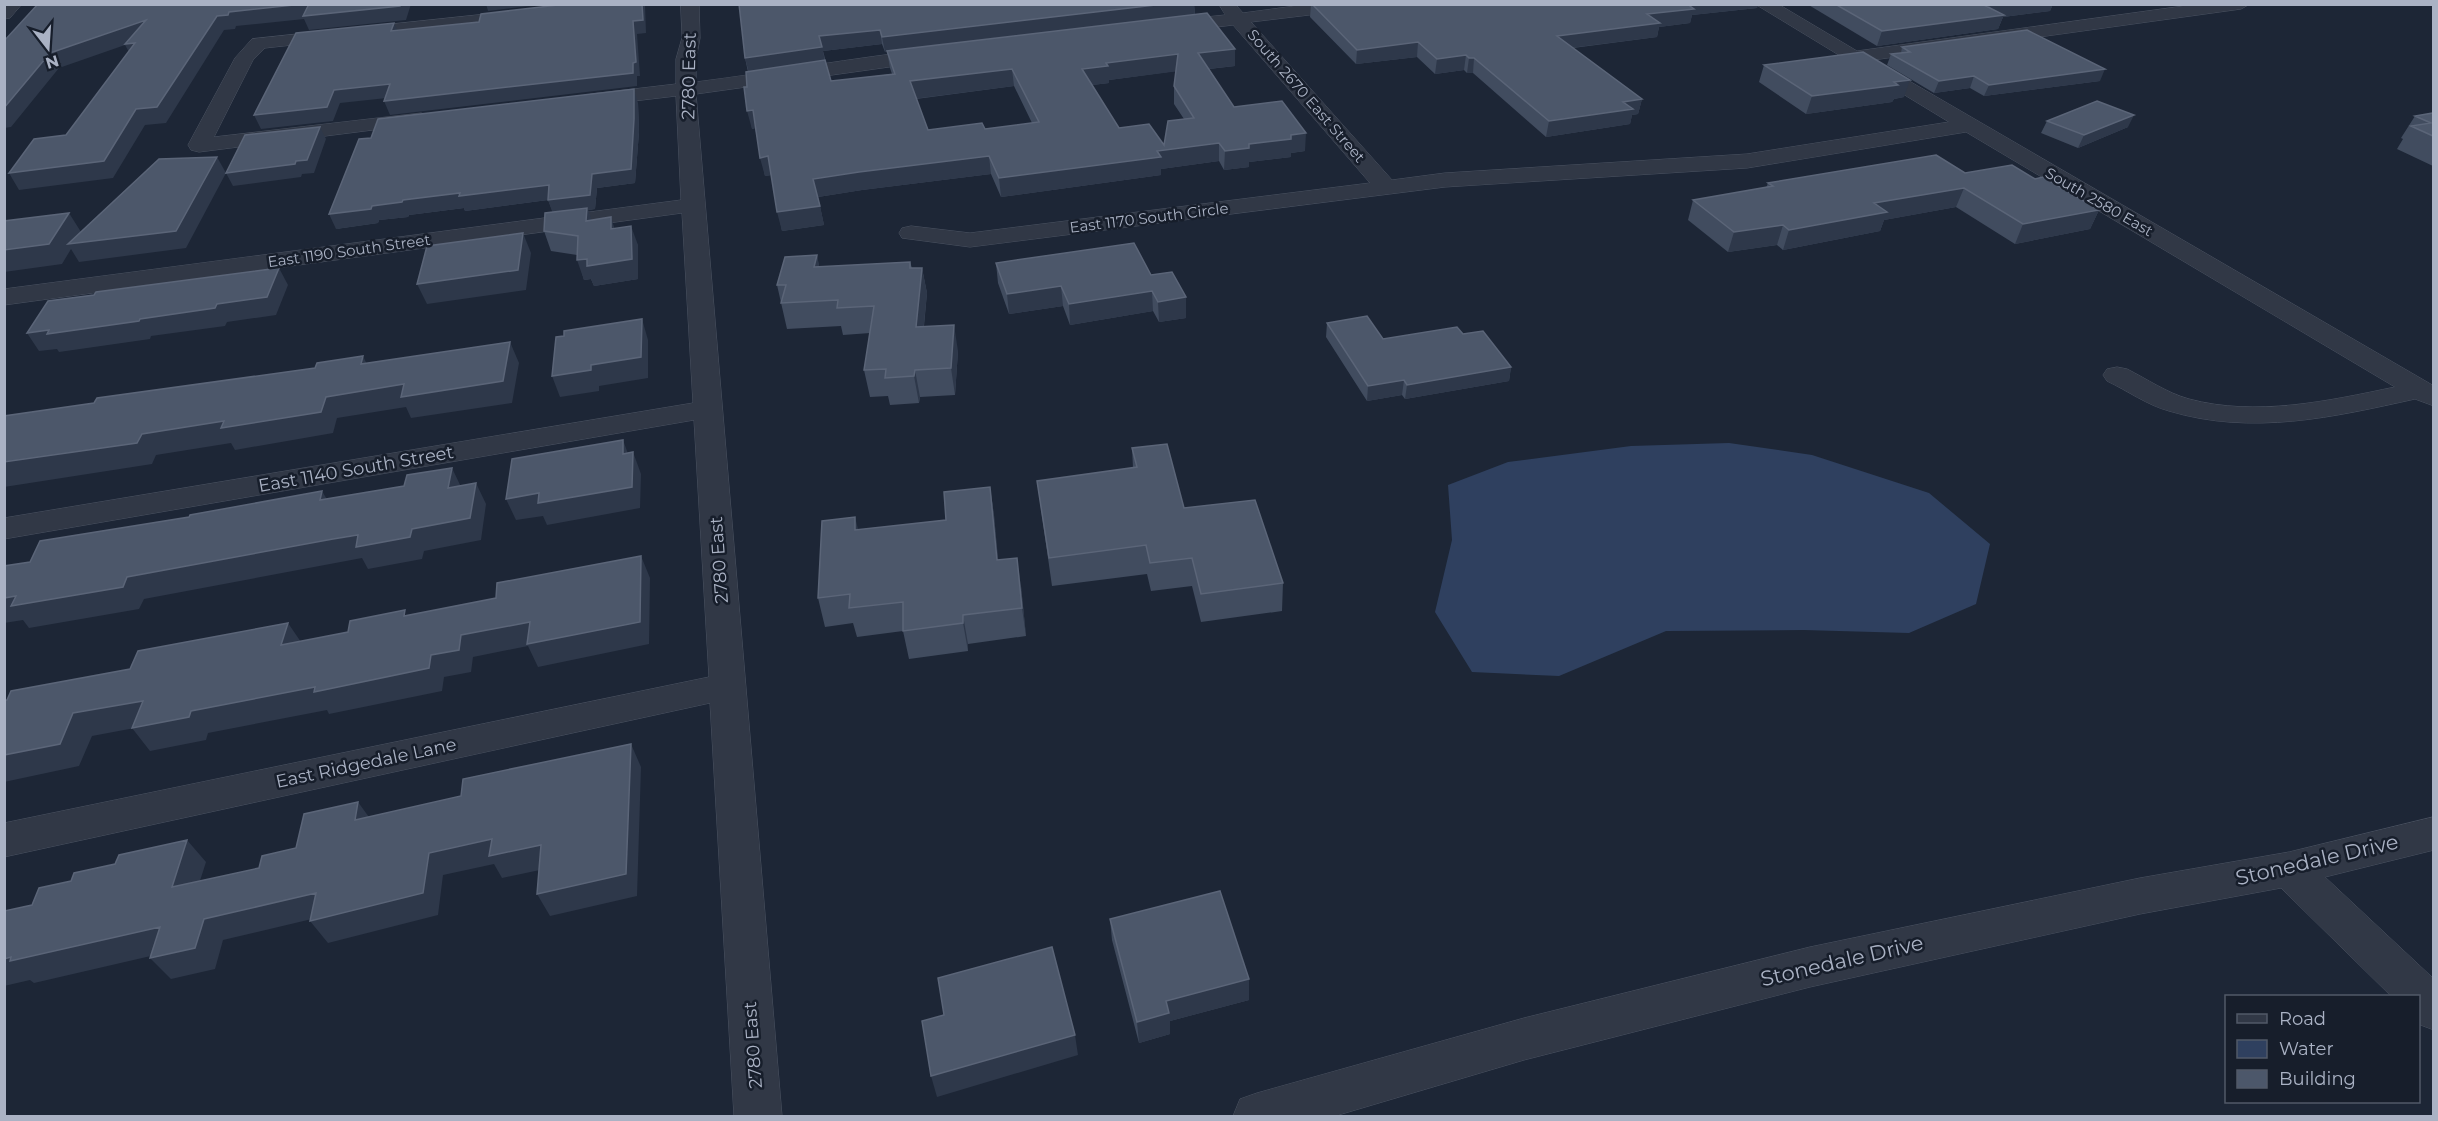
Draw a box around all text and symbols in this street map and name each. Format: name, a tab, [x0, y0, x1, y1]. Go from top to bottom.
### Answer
north arrow	[18, 18, 78, 78]
street label: South 2670 East Street	[1243, 25, 1369, 166]
street label: 2780 East	[677, 32, 701, 120]
text: N	[43, 51, 61, 73]
street label: South 2580 East	[2042, 163, 2157, 240]
street label: East 1170 South Circle	[1068, 198, 1230, 237]
street label: East 1190 South Street	[266, 230, 432, 271]
street label: East 1140 South Street	[257, 441, 455, 497]
street label: 2780 East	[705, 516, 733, 604]
street label: East Ridgedale Lane	[274, 733, 458, 793]
street label: Stonedale Drive	[2233, 829, 2401, 890]
street label: Stonedale Drive	[1758, 930, 1926, 991]
legend	[2225, 995, 2420, 1103]
street label: 2780 East	[739, 1001, 767, 1089]
text: Road	[2279, 1008, 2326, 1030]
text: Water	[2279, 1038, 2334, 1060]
text: Building	[2279, 1068, 2356, 1090]

